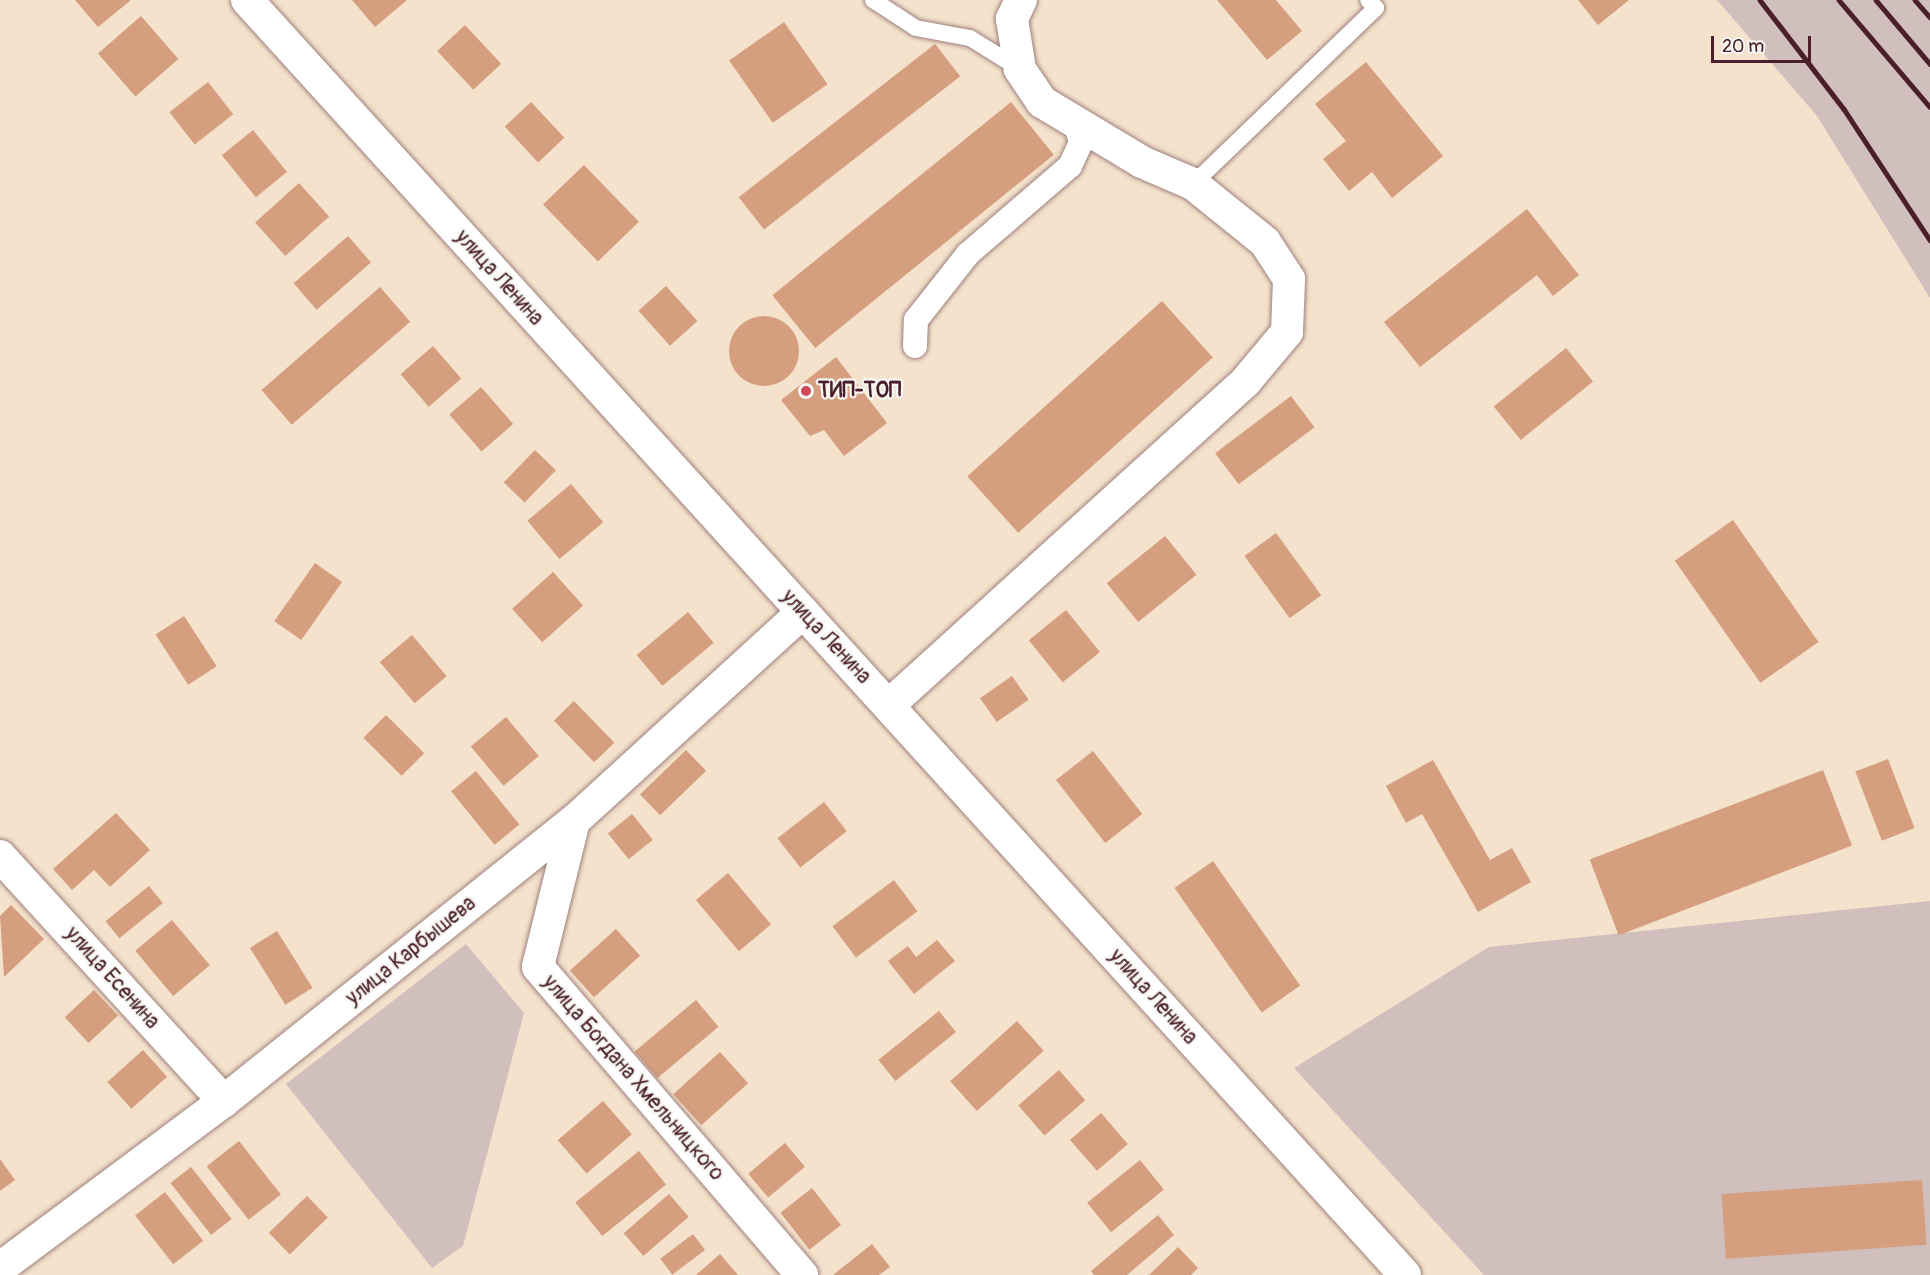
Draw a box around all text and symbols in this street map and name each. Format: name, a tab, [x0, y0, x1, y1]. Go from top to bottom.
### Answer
scale bar	[1714, 24, 1814, 62]
text: 20 m	[1722, 35, 1764, 58]
street label: улица Ленина	[450, 225, 548, 331]
place label: ТИП-ТОП	[818, 378, 901, 404]
marker: ТИП-ТОП	[799, 384, 813, 398]
street label: улица Ленина	[776, 585, 876, 689]
street label: улица Карбышева	[341, 891, 481, 1011]
street label: улица Есенина	[60, 922, 164, 1034]
street label: улица Ленина	[1104, 944, 1202, 1050]
street label: улица Богдана Хмельницкого	[537, 970, 729, 1186]

